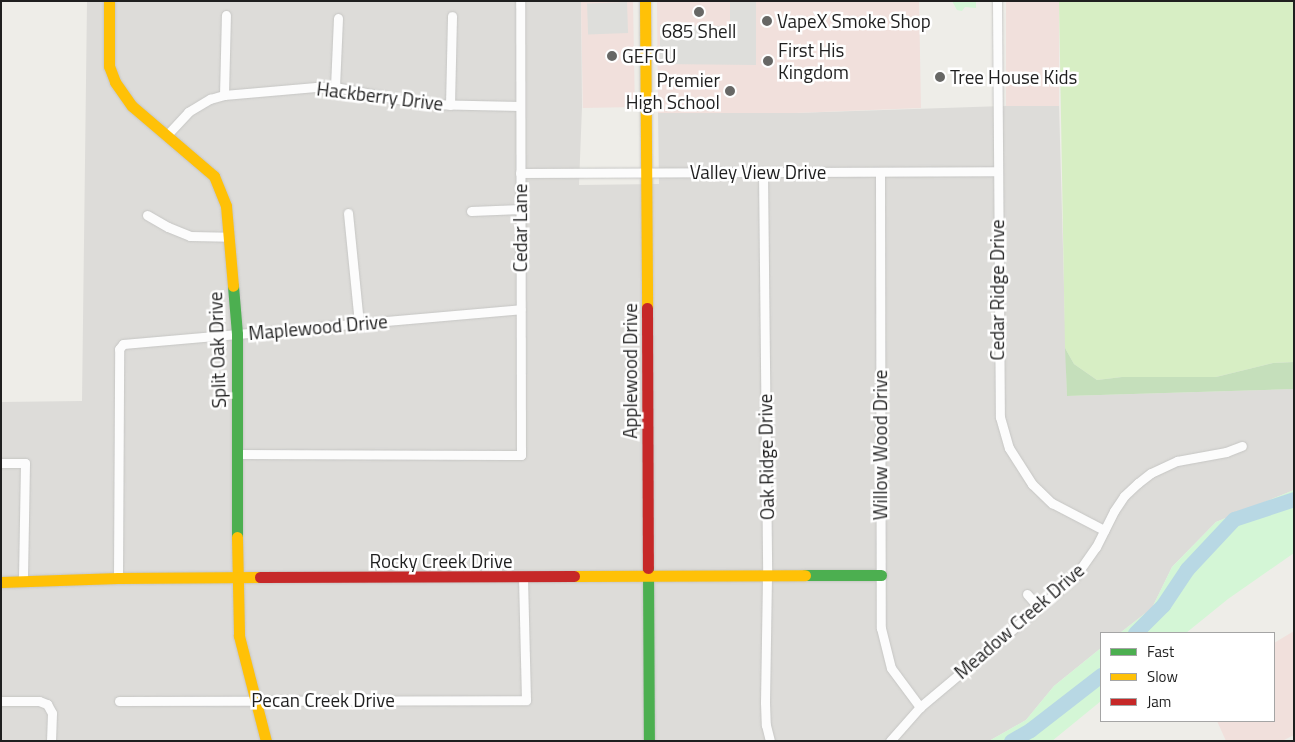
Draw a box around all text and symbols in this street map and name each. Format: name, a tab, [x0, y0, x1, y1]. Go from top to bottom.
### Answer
marker: 685 Shell	[693, 6, 705, 18]
place label: VapeX Smoke Shop	[777, 10, 931, 32]
marker: VapeX Smoke Shop	[761, 15, 773, 27]
place label: 685 Shell	[662, 20, 736, 42]
place label: First His Kingdom	[778, 39, 849, 83]
place label: GEFCU	[622, 45, 677, 67]
marker: GEFCU	[606, 50, 618, 62]
marker: First His Kingdom	[762, 55, 774, 67]
place label: Tree House Kids	[950, 66, 1077, 88]
place label: Premier High School	[626, 69, 720, 113]
marker: Tree House Kids	[934, 71, 946, 83]
street label: Hackberry Drive	[315, 77, 445, 115]
marker: Premier High School	[724, 85, 736, 97]
street label: Valley View Drive	[690, 161, 826, 183]
street label: Cedar Lane	[509, 184, 531, 272]
street label: Cedar Ridge Drive	[986, 219, 1008, 361]
street label: Split Oak Drive	[204, 291, 230, 409]
street label: Applewood Drive	[619, 303, 641, 439]
street label: Maplewood Drive	[247, 310, 389, 344]
street label: Willow Wood Drive	[869, 370, 891, 520]
street label: Oak Ridge Drive	[753, 394, 779, 520]
street label: Rocky Creek Drive	[370, 550, 512, 572]
street label: Meadow Creek Drive	[950, 559, 1088, 683]
legend	[1100, 632, 1275, 722]
text: Fast	[1147, 640, 1174, 663]
text: Slow	[1147, 665, 1178, 688]
street label: Pecan Creek Drive	[251, 689, 395, 711]
text: Jam	[1147, 690, 1171, 713]

